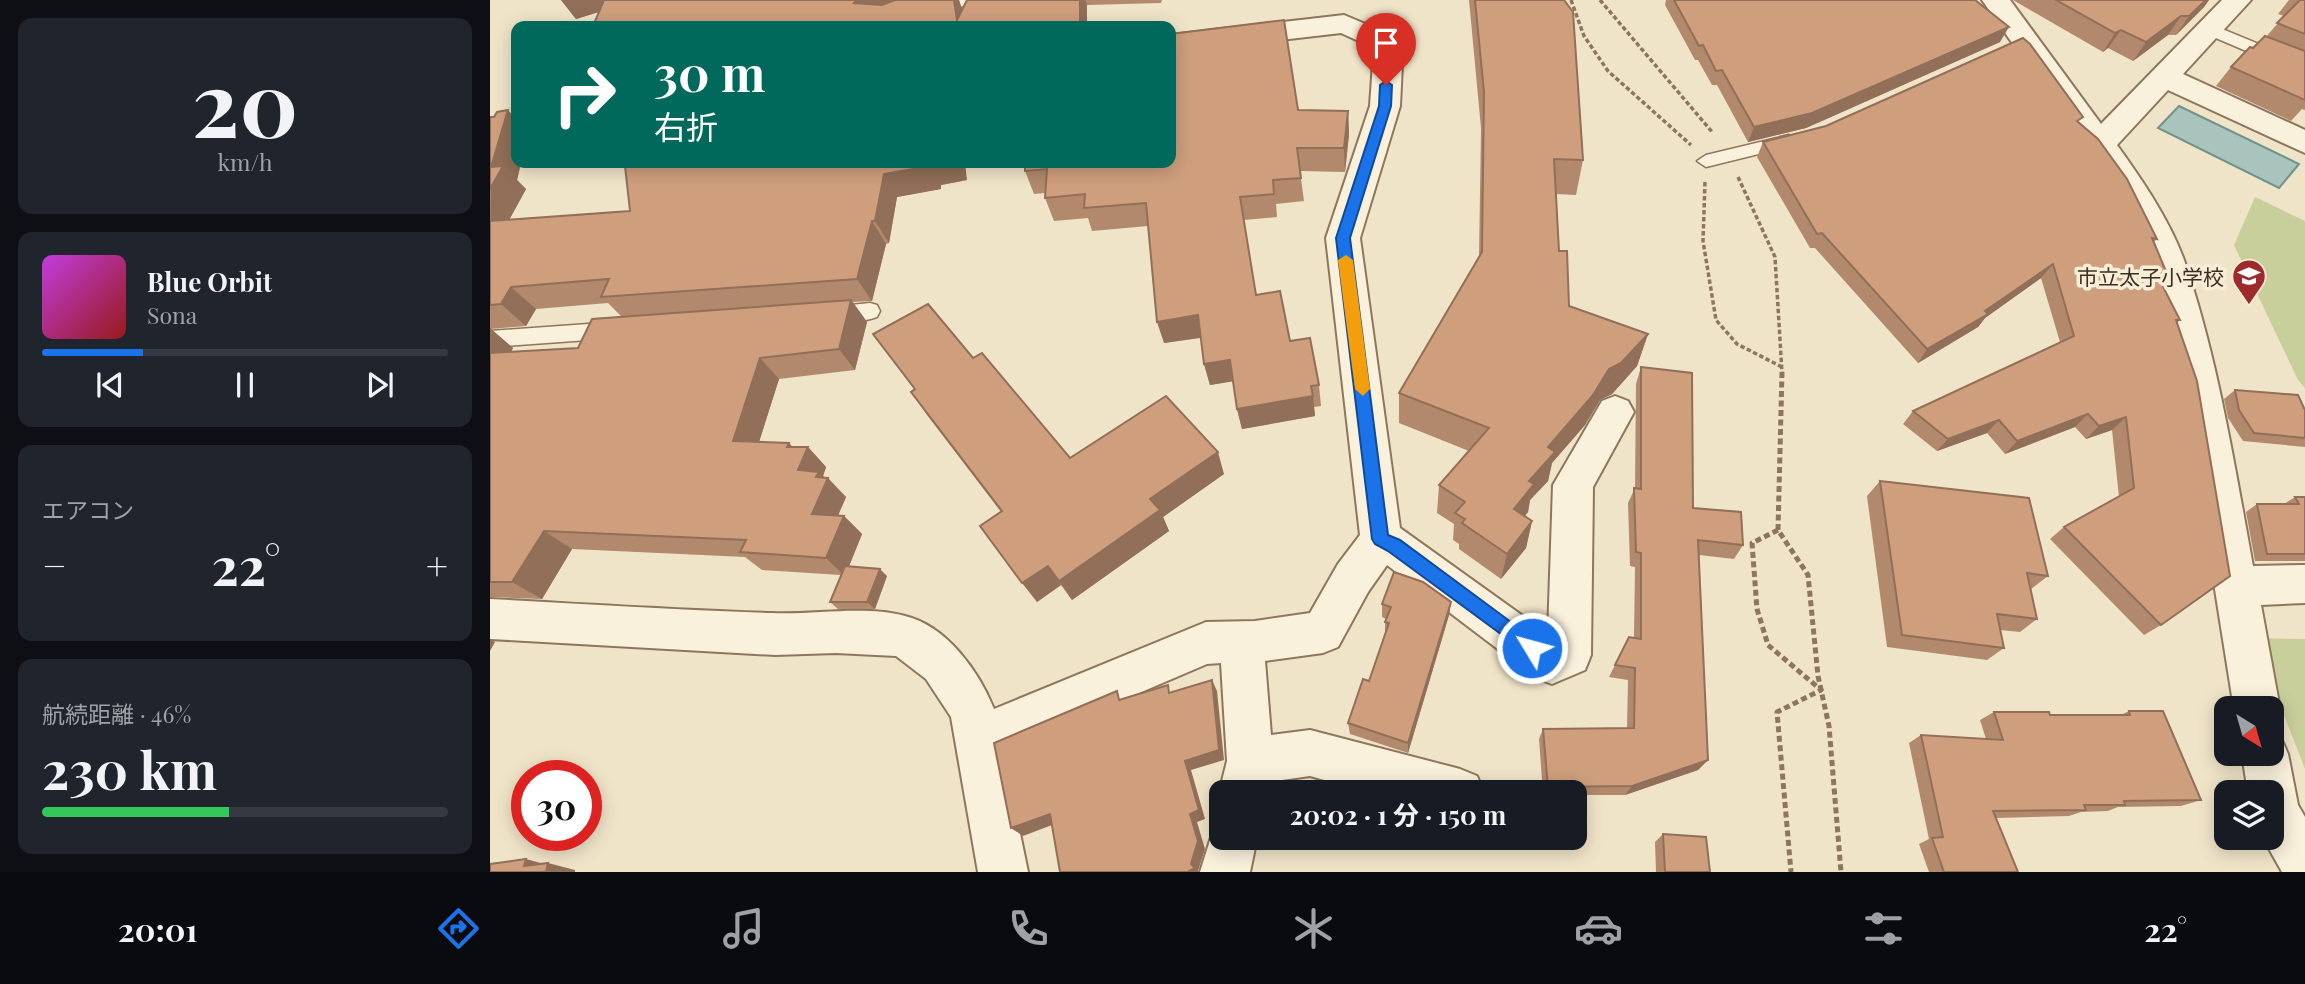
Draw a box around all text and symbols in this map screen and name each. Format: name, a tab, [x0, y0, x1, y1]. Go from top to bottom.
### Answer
pin	[1356, 13, 1416, 85]
icon: arrive	[1367, 24, 1405, 62]
text: 30 m	[654, 39, 765, 104]
text: 20	[192, 40, 298, 161]
icon: right	[539, 49, 630, 140]
text: 右折	[654, 104, 718, 147]
text: km/h	[217, 146, 273, 177]
school or university icon: 市立太子小学校	[2230, 257, 2268, 306]
place label: 市立太子小学校	[2077, 262, 2224, 290]
text: Blue Orbit	[147, 264, 272, 299]
text: Sona	[147, 299, 197, 330]
icon: previous	[91, 366, 129, 404]
icon: pause	[226, 366, 264, 404]
icon: next	[361, 366, 399, 404]
text: エアコン	[42, 494, 134, 525]
text: 22°	[212, 530, 281, 599]
text: −	[42, 539, 67, 590]
text: +	[426, 539, 448, 590]
position arrow	[1495, 611, 1569, 685]
north arrow	[2214, 696, 2284, 766]
map controls	[2214, 696, 2284, 850]
text: 航続距離 · 46%	[42, 698, 191, 729]
text: 230 km	[42, 734, 217, 803]
speed limit sign: 30	[511, 760, 602, 851]
button: layers	[2214, 780, 2284, 850]
text: 20:02 · 1 分 · 150 m	[1290, 797, 1506, 832]
icon: directions	[434, 904, 483, 953]
icon: music	[719, 904, 768, 953]
icon: phone	[1004, 904, 1053, 953]
icon: climate	[1289, 904, 1338, 953]
icon: car	[1574, 904, 1623, 953]
icon: filters	[1859, 904, 1908, 953]
text: 20:01	[118, 907, 198, 950]
text: 22°	[2144, 907, 2187, 950]

